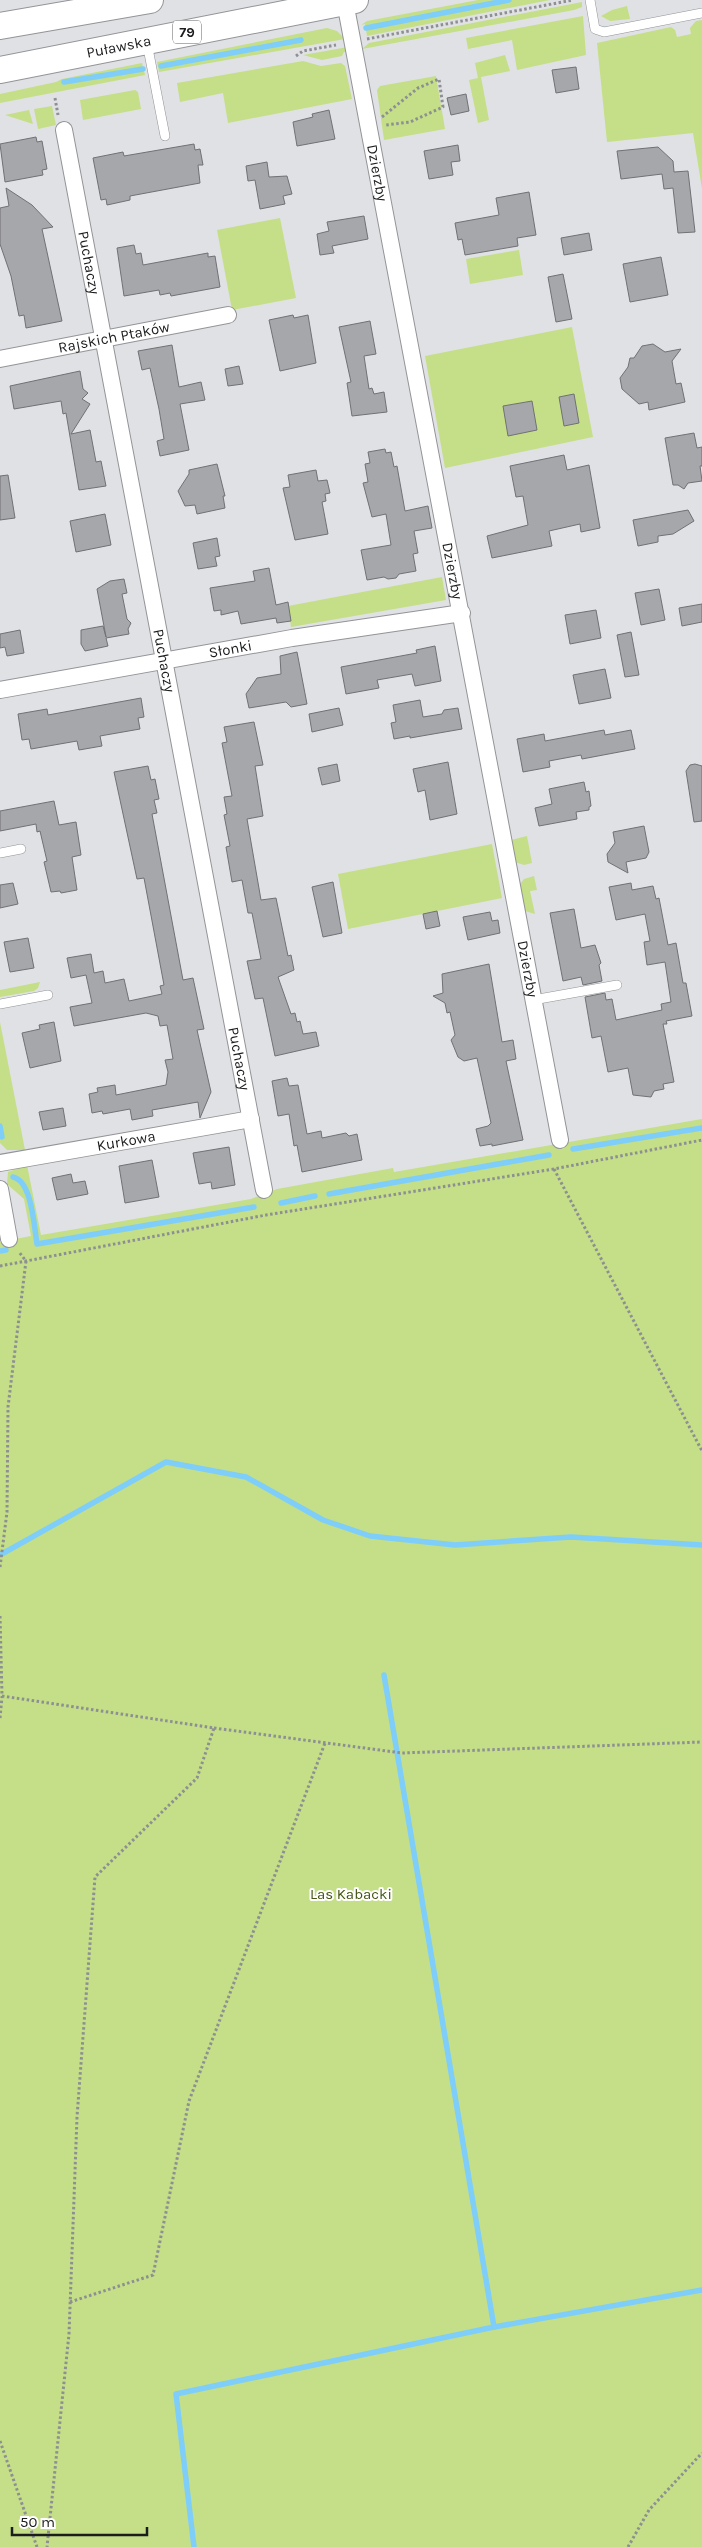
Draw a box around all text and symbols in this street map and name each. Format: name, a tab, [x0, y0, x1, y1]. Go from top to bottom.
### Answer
road number: 79	[173, 21, 201, 44]
street label: Puławska	[85, 31, 153, 62]
street label: Dzierzby	[363, 143, 392, 203]
street label: Puchaczy	[74, 229, 104, 296]
street label: Rajskich Ptaków	[57, 317, 171, 357]
street label: Dzierzby	[438, 541, 467, 601]
street label: Puchaczy	[149, 627, 179, 694]
street label: Słonki	[207, 636, 253, 662]
street label: Dzierzby	[513, 939, 542, 999]
street label: Puchaczy	[224, 1025, 254, 1092]
street label: Kurkowa	[95, 1127, 157, 1155]
park label: Las Kabacki	[310, 1885, 392, 1903]
scale bar	[12, 2504, 148, 2536]
text: 50 m	[20, 2513, 55, 2531]

